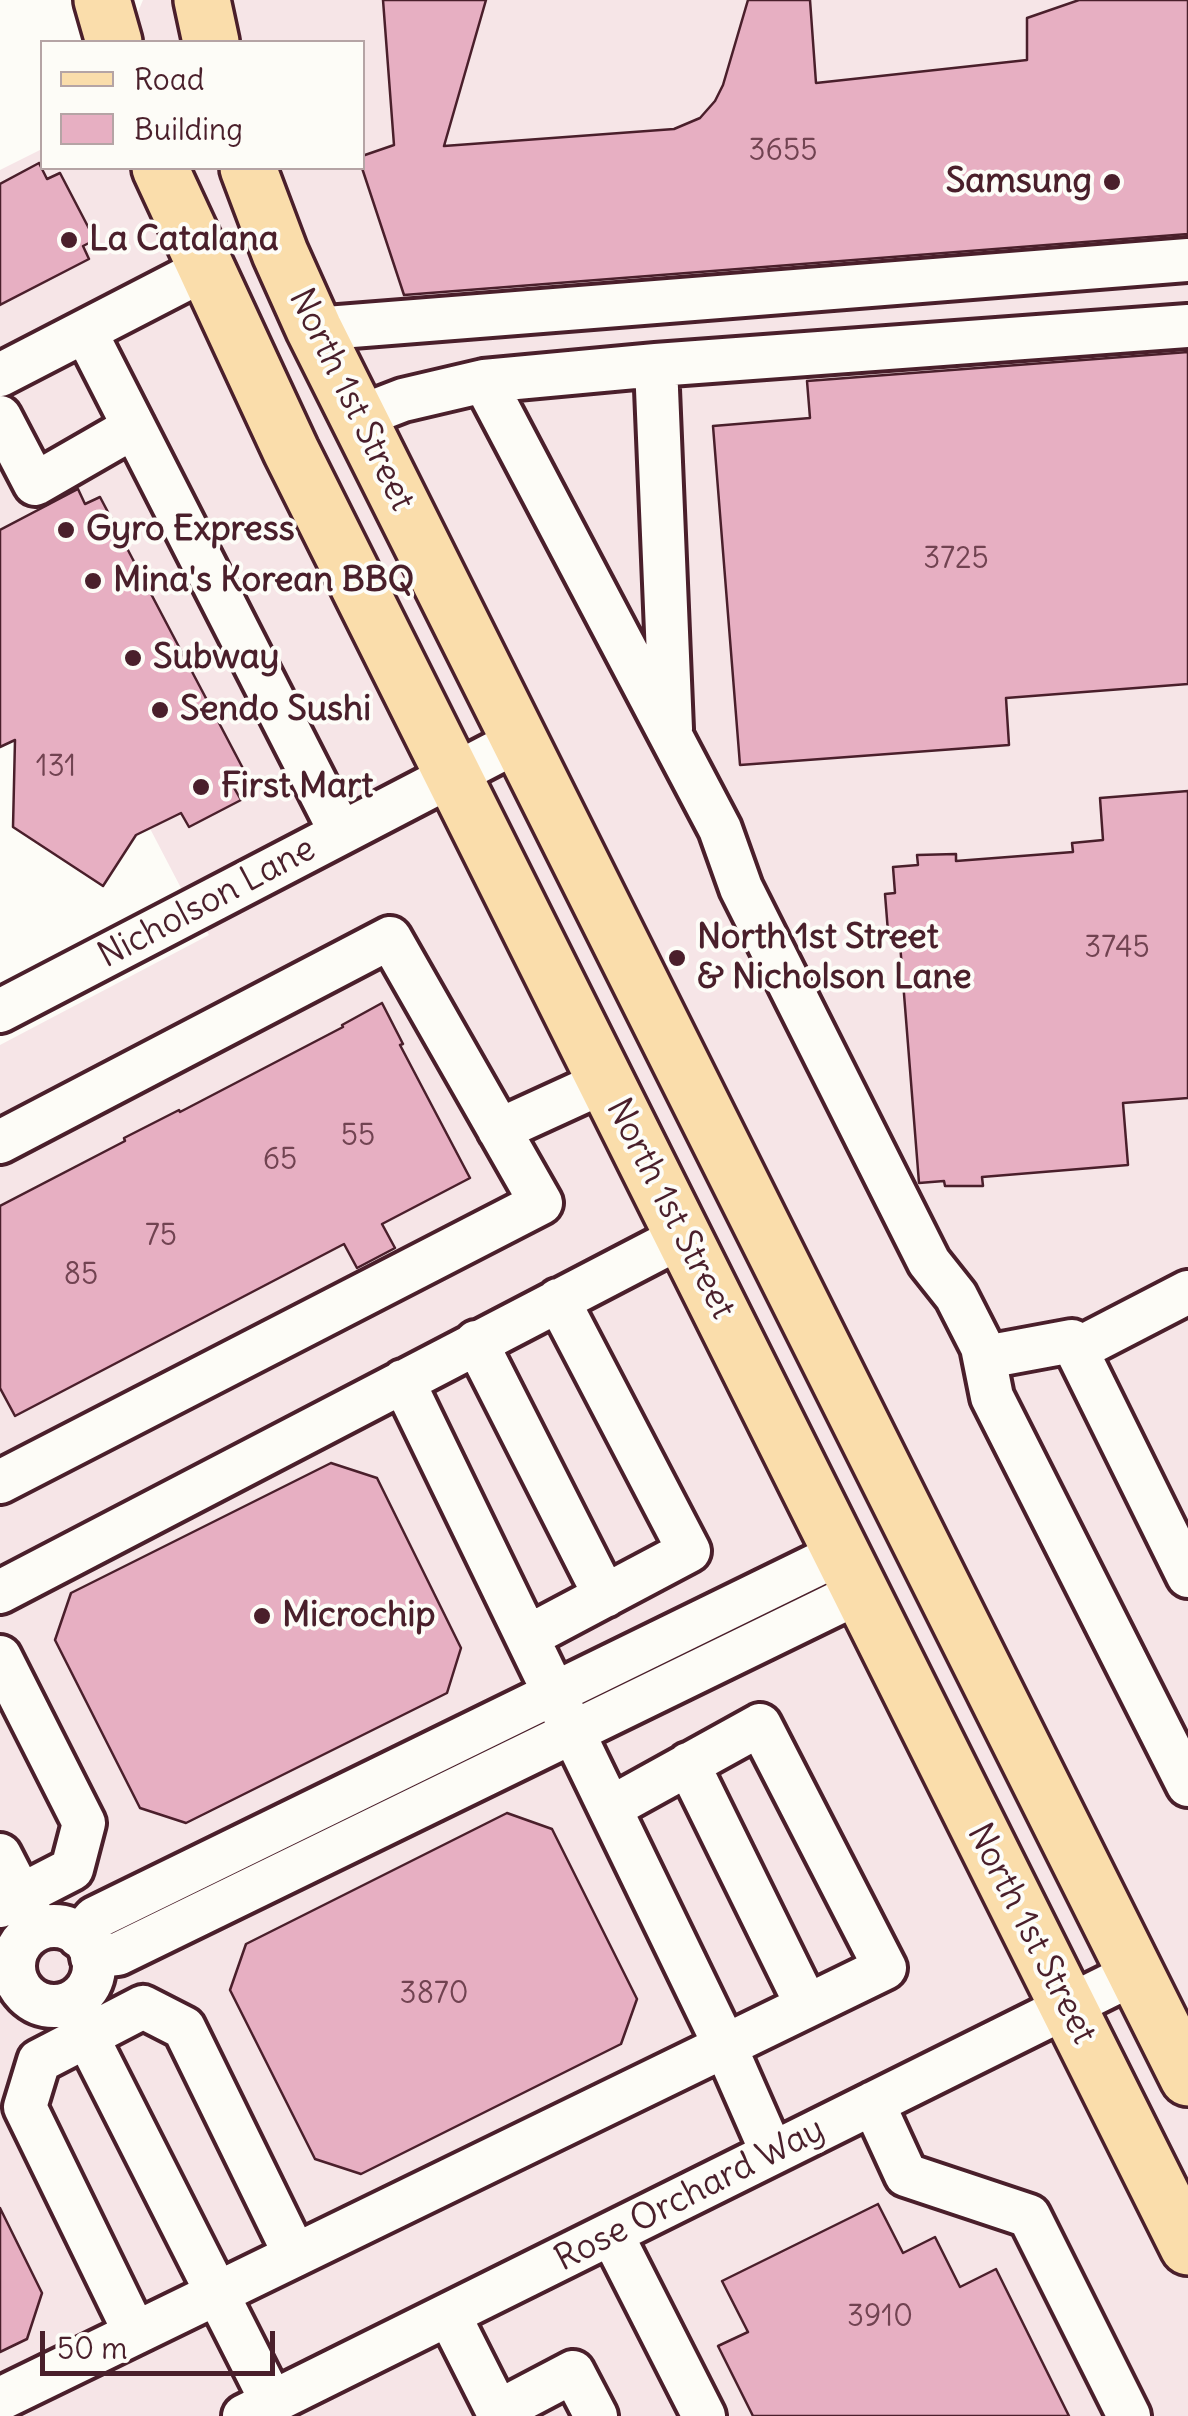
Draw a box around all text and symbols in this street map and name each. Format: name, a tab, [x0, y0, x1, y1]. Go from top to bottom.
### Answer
legend	[40, 40, 365, 170]
text: Road	[134, 60, 204, 98]
text: Building	[134, 110, 243, 148]
house number: 3655	[749, 133, 817, 169]
place label: Samsung	[946, 161, 1092, 203]
marker: Samsung	[1101, 171, 1123, 193]
place label: La Catalana	[89, 219, 279, 261]
marker: La Catalana	[58, 229, 80, 251]
street label: North 1st Street	[279, 282, 423, 518]
place label: Gyro Express	[86, 509, 295, 551]
marker: Gyro Express	[55, 519, 77, 541]
house number: 3725	[923, 541, 989, 577]
place label: Mina's Korean BBQ	[113, 560, 414, 602]
marker: Mina's Korean BBQ	[82, 570, 104, 592]
place label: Subway	[153, 637, 279, 679]
marker: Subway	[122, 647, 144, 669]
place label: Sendo Sushi	[180, 689, 371, 731]
marker: Sendo Sushi	[149, 699, 171, 721]
house number: 131	[36, 749, 76, 785]
place label: First Mart	[221, 766, 373, 808]
marker: First Mart	[190, 776, 212, 798]
street label: Nicholson Lane	[91, 828, 323, 978]
place label: North 1st Street & Nicholson Lane	[697, 917, 972, 999]
house number: 3745	[1084, 930, 1150, 966]
marker: North 1st Street & Nicholson Lane	[666, 947, 688, 969]
street label: North 1st Street	[596, 1092, 744, 1326]
house number: 55	[341, 1118, 375, 1154]
house number: 65	[263, 1142, 297, 1178]
house number: 75	[145, 1218, 177, 1254]
house number: 85	[64, 1257, 98, 1293]
place label: Microchip	[282, 1595, 435, 1637]
marker: Microchip	[251, 1605, 273, 1627]
street label: North 1st Street	[957, 1817, 1105, 2051]
house number: 3870	[400, 1976, 468, 2012]
street label: Rose Orchard Way	[548, 2109, 832, 2281]
house number: 3910	[847, 2299, 913, 2335]
scale bar	[45, 2311, 280, 2373]
text: 50 m	[57, 2329, 127, 2367]

